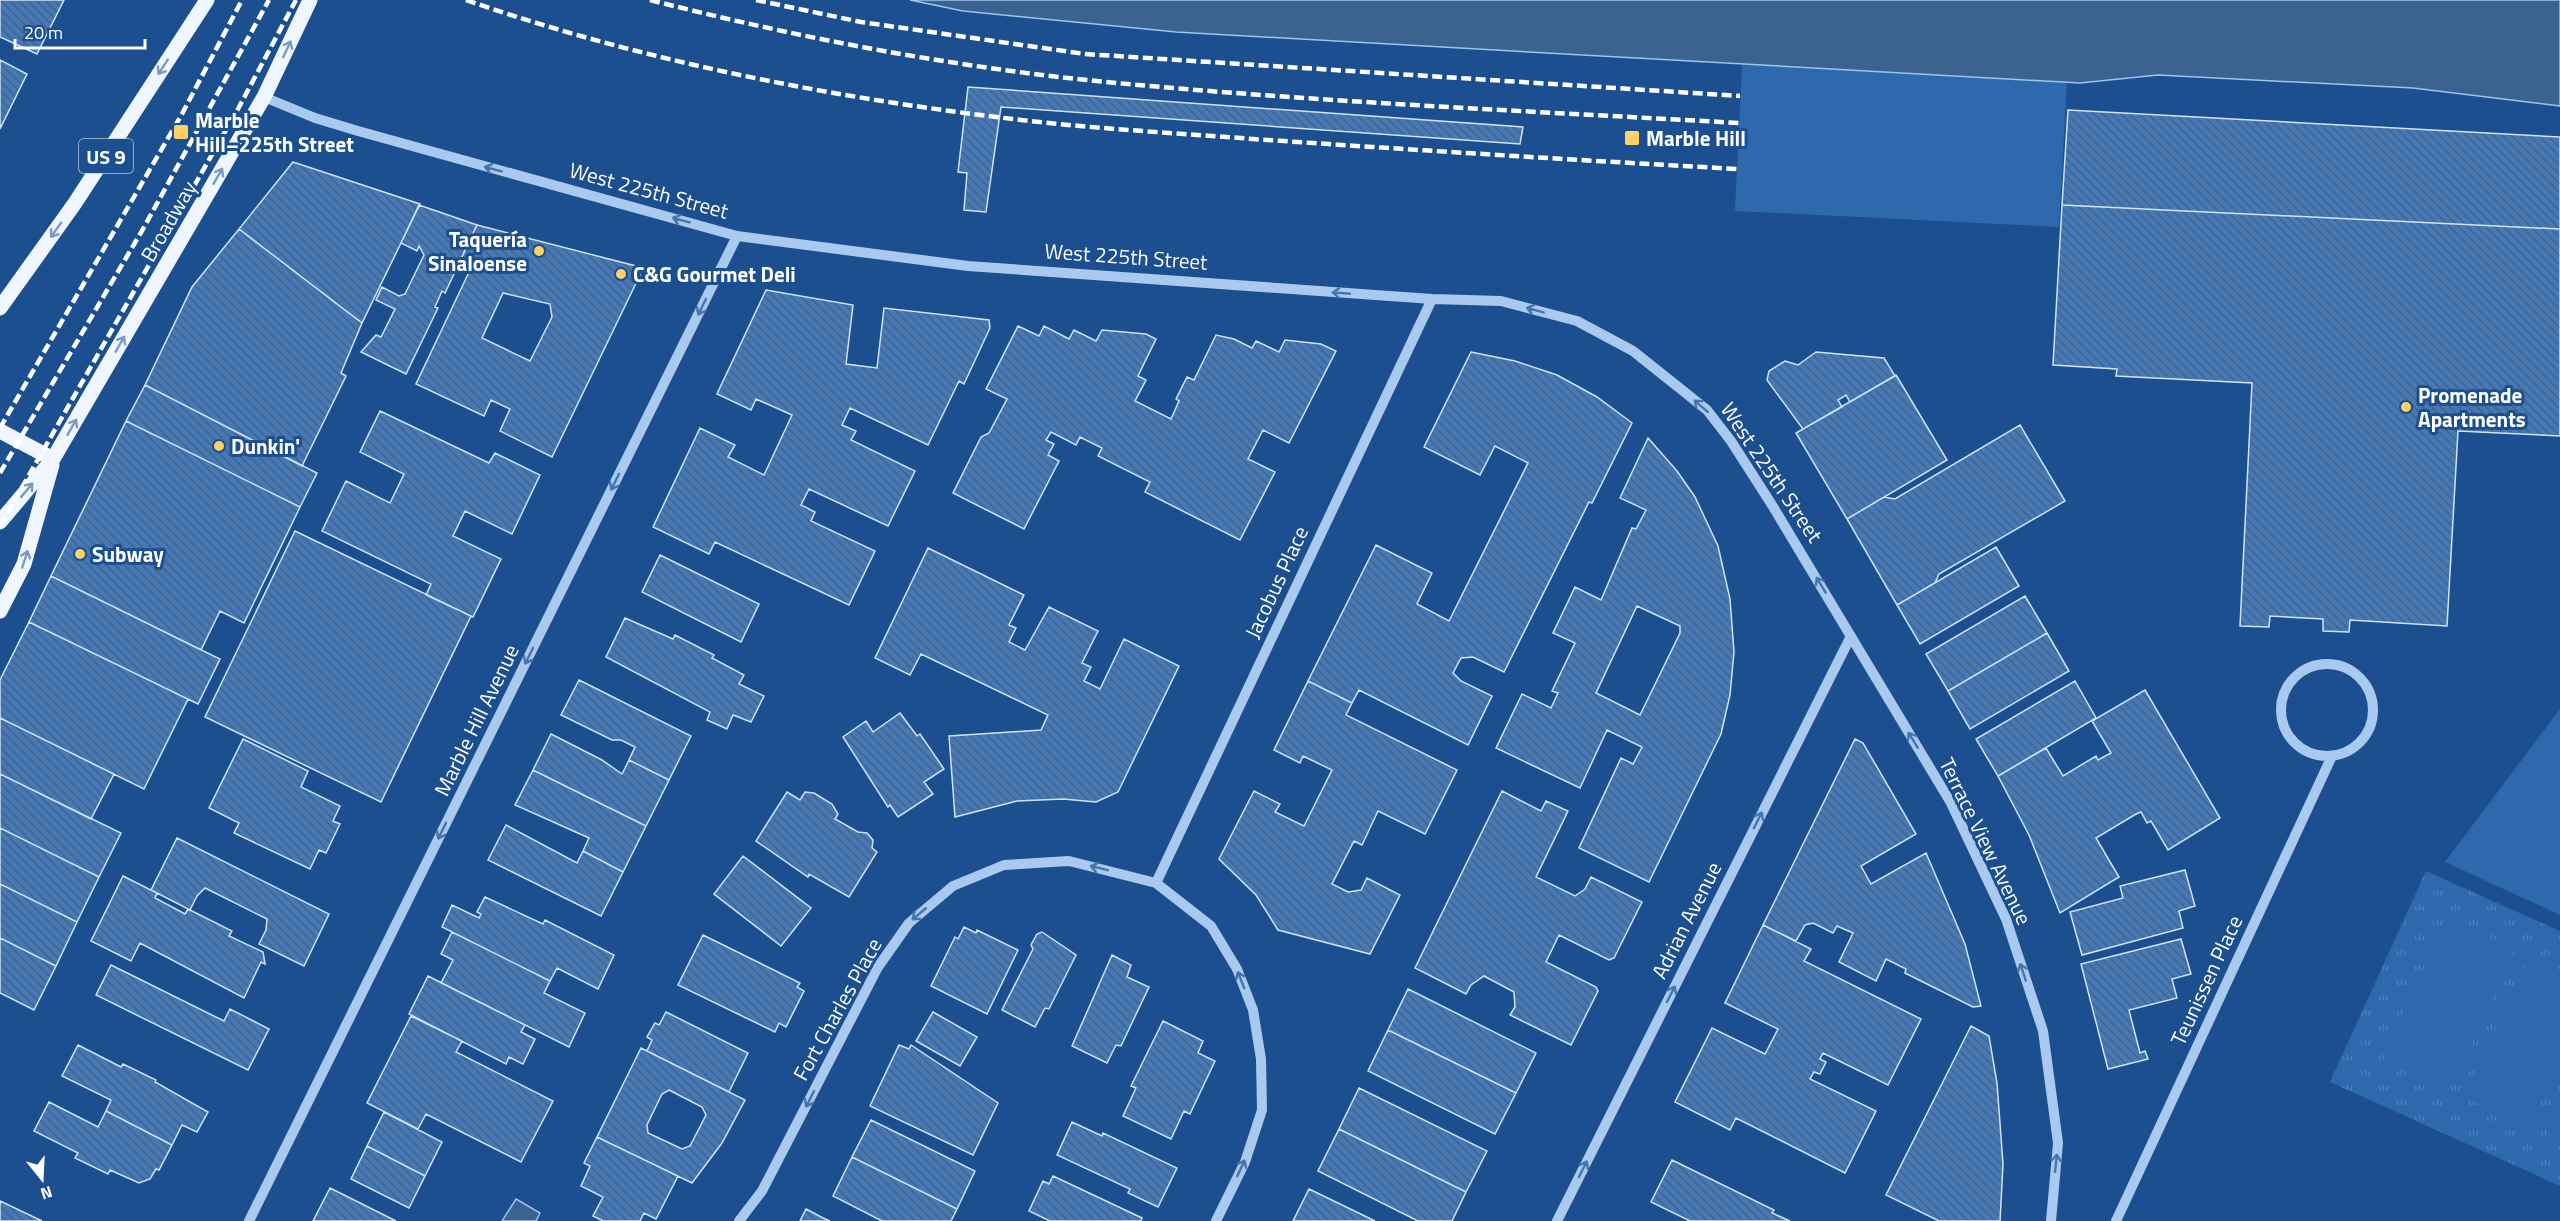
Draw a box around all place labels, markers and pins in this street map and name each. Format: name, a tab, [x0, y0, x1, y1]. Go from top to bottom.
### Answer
place label: Marble Hill–225th Street	[195, 104, 354, 160]
place label: Marble Hill	[1646, 122, 1746, 154]
marker: Marble Hill–225th Street	[172, 123, 190, 141]
marker: Marble Hill	[1623, 129, 1641, 147]
place label: Taquería Sinaloense	[428, 223, 527, 279]
marker: Taquería Sinaloense	[532, 244, 546, 258]
place label: C&G Gourmet Deli	[633, 258, 796, 290]
marker: C&G Gourmet Deli	[614, 267, 628, 281]
place label: Promenade Apartments	[2418, 379, 2526, 435]
marker: Promenade Apartments	[2399, 400, 2413, 414]
place label: Dunkin'	[231, 430, 300, 462]
marker: Dunkin'	[212, 439, 226, 453]
place label: Subway	[92, 538, 164, 570]
marker: Subway	[73, 547, 87, 561]

